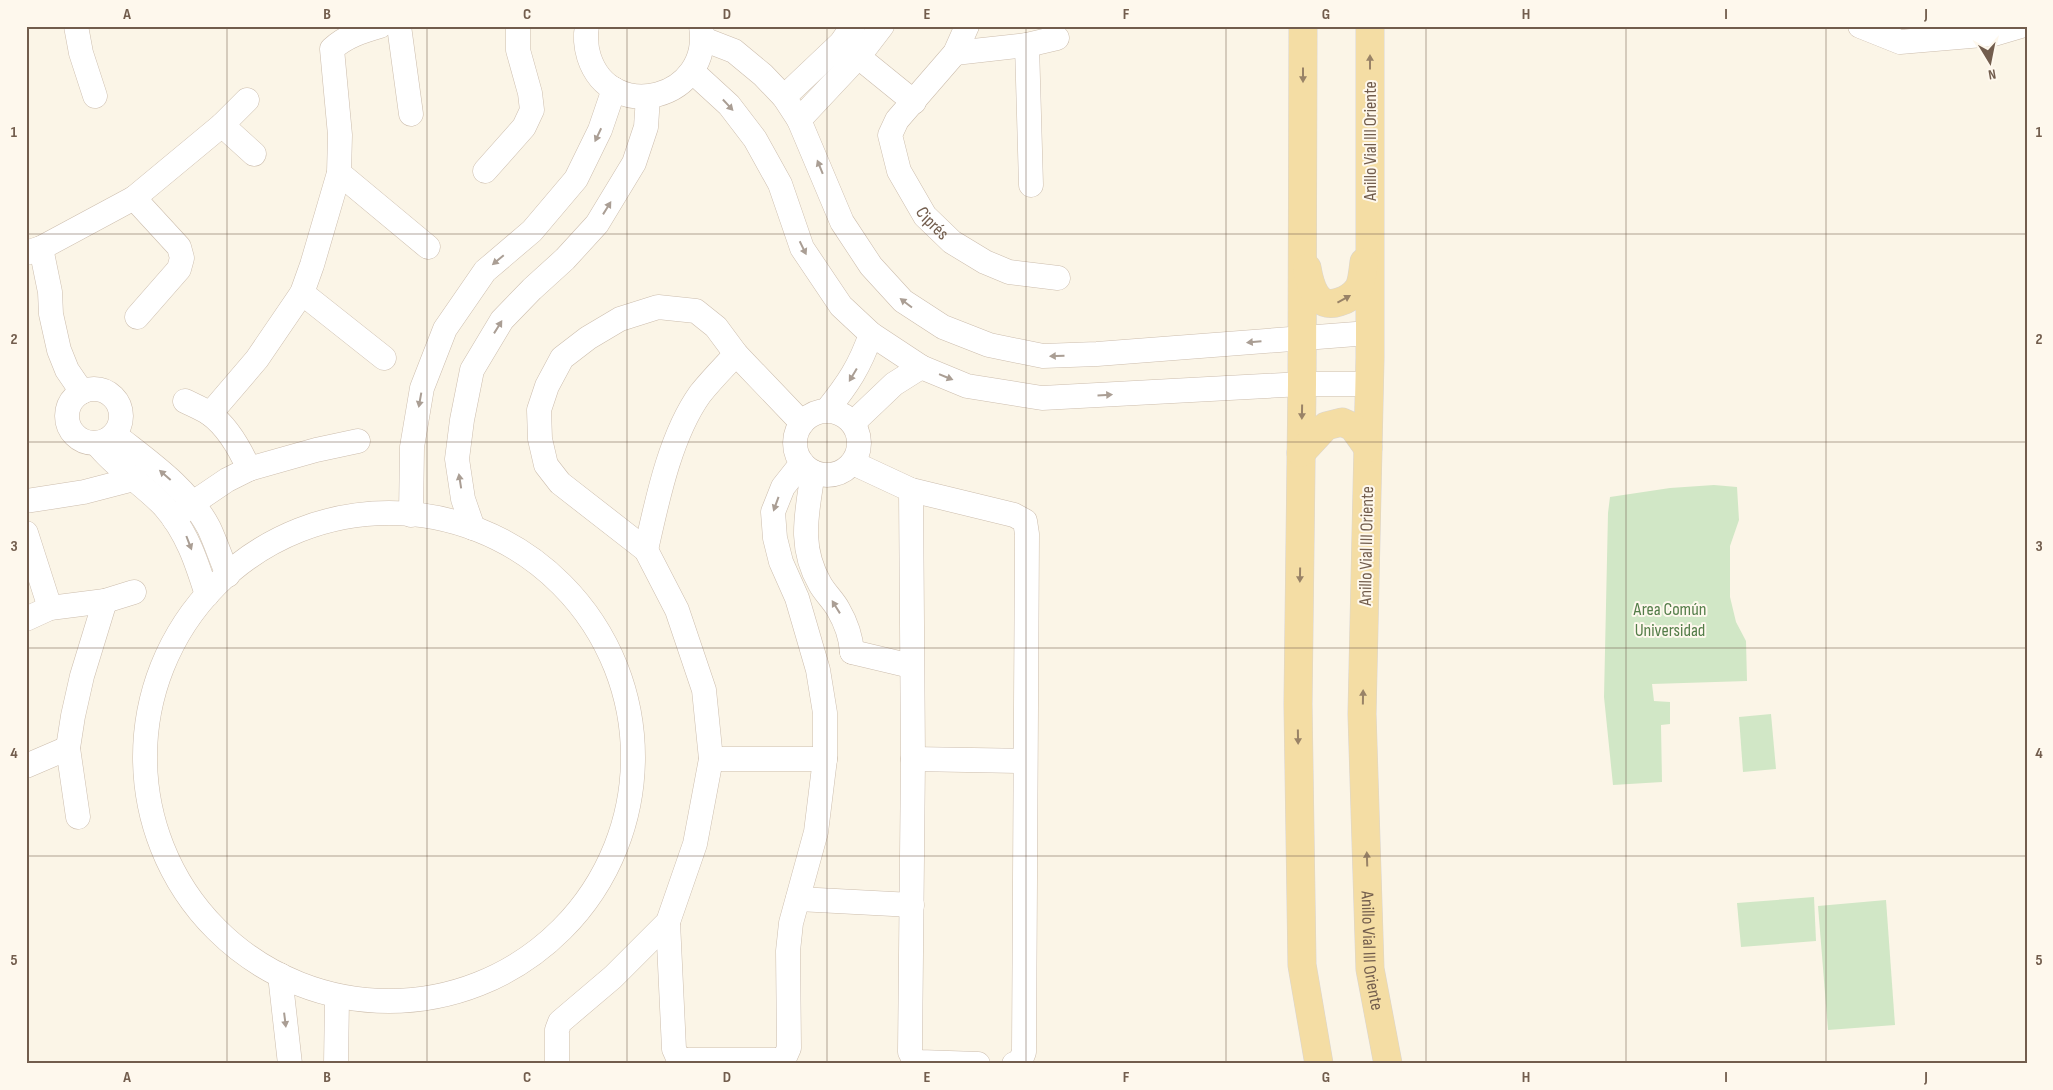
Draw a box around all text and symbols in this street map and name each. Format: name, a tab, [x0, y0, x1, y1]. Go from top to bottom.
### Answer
text: A	[122, 5, 131, 24]
text: B	[323, 5, 331, 24]
text: C	[523, 5, 531, 24]
text: D	[723, 5, 731, 24]
text: E	[924, 5, 931, 24]
text: F	[1123, 5, 1130, 24]
text: G	[1322, 5, 1330, 24]
text: H	[1522, 5, 1530, 24]
text: I	[1724, 5, 1728, 24]
text: J	[1923, 5, 1928, 24]
north arrow	[1966, 38, 2016, 88]
one-way arrow	[1366, 54, 1374, 70]
text: N	[1987, 65, 1997, 83]
one-way arrow	[1299, 67, 1307, 83]
street label: Anillo Vial III Oriente	[1360, 81, 1381, 202]
one-way arrow	[722, 99, 734, 111]
text: 1	[11, 123, 18, 142]
text: 1	[2036, 123, 2043, 142]
one-way arrow	[593, 127, 602, 142]
one-way arrow	[816, 159, 824, 174]
one-way arrow	[602, 201, 611, 214]
street label: Ciprés	[911, 203, 953, 244]
one-way arrow	[799, 240, 807, 255]
one-way arrow	[491, 255, 504, 266]
one-way arrow	[1337, 295, 1352, 303]
one-way arrow	[900, 297, 913, 308]
one-way arrow	[493, 321, 503, 334]
text: 2	[10, 330, 18, 349]
text: 2	[2035, 330, 2043, 349]
one-way arrow	[1245, 338, 1261, 346]
one-way arrow	[1048, 352, 1064, 360]
one-way arrow	[849, 368, 858, 381]
one-way arrow	[939, 374, 953, 382]
one-way arrow	[1098, 390, 1114, 398]
one-way arrow	[416, 392, 424, 408]
one-way arrow	[1298, 405, 1306, 421]
one-way arrow	[159, 470, 172, 481]
one-way arrow	[456, 473, 464, 489]
street label: Anillo Vial III Oriente	[1355, 486, 1378, 607]
one-way arrow	[772, 497, 780, 512]
one-way arrow	[185, 536, 193, 550]
text: 3	[10, 537, 18, 556]
text: 3	[2035, 537, 2043, 556]
one-way arrow	[1295, 567, 1303, 583]
park label: Area Común Universidad	[1633, 599, 1706, 641]
one-way arrow	[831, 600, 840, 613]
one-way arrow	[1359, 689, 1367, 705]
one-way arrow	[1294, 730, 1302, 746]
text: 4	[10, 744, 18, 763]
text: 4	[2035, 744, 2043, 763]
one-way arrow	[1362, 851, 1370, 867]
street label: Anillo Vial III Oriente	[1357, 890, 1388, 1012]
text: 5	[10, 951, 18, 970]
text: 5	[2035, 951, 2043, 970]
one-way arrow	[281, 1012, 289, 1028]
text: A	[122, 1068, 131, 1087]
text: B	[323, 1068, 331, 1087]
text: C	[523, 1068, 531, 1087]
text: D	[723, 1068, 731, 1087]
text: E	[924, 1068, 931, 1087]
text: F	[1123, 1068, 1130, 1087]
text: G	[1322, 1068, 1330, 1087]
text: H	[1522, 1068, 1530, 1087]
text: I	[1724, 1068, 1728, 1087]
text: J	[1923, 1068, 1928, 1087]

